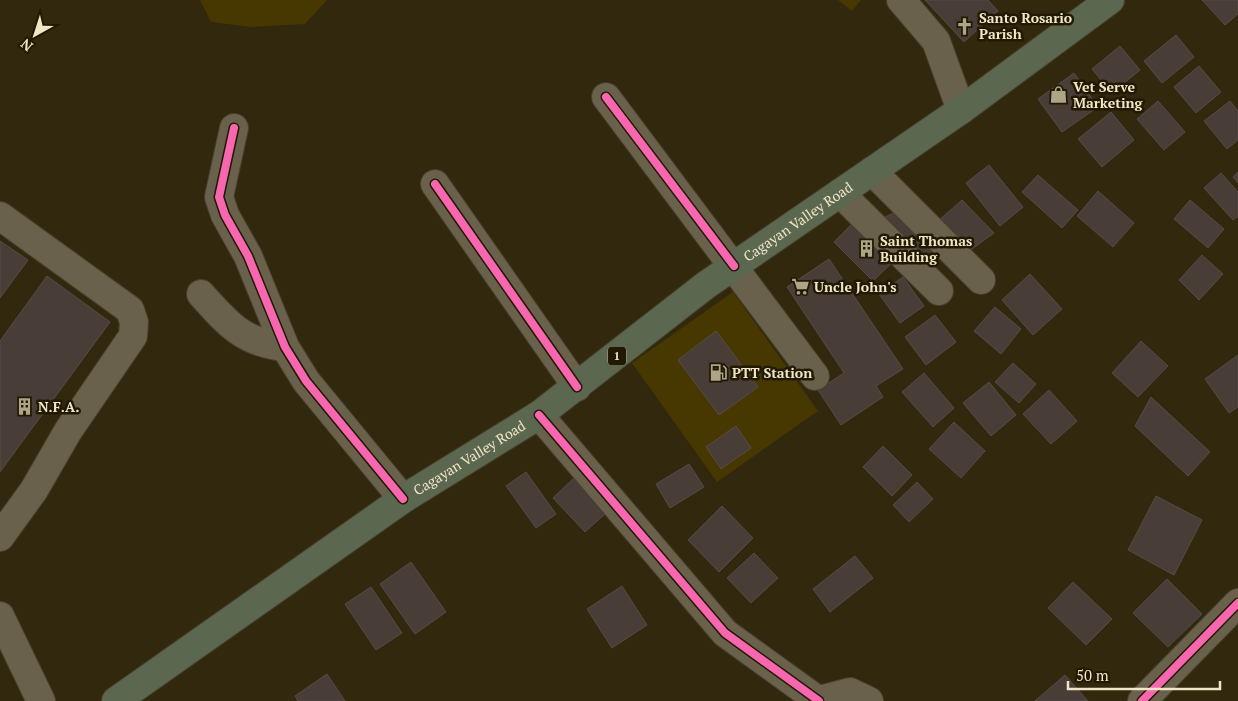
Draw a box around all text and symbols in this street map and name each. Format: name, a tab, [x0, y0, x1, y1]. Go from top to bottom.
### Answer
place label: Santo Rosario Parish	[979, 8, 1072, 43]
north arrow	[10, 10, 60, 60]
church icon: Santo Rosario Parish	[955, 16, 975, 36]
text: N	[16, 35, 37, 56]
place label: Vet Serve Marketing	[1073, 77, 1144, 112]
shop icon: Vet Serve Marketing	[1049, 85, 1069, 105]
street label: Cagayan Valley Road	[739, 177, 856, 266]
place label: Saint Thomas Building	[880, 231, 972, 266]
building icon: Saint Thomas Building	[856, 239, 876, 259]
supermarket icon: Uncle John's	[790, 277, 810, 297]
place label: Uncle John's	[814, 277, 897, 296]
road number: 1	[608, 346, 626, 366]
fuel station icon: PTT Station	[708, 363, 728, 383]
place label: PTT Station	[732, 363, 812, 382]
building icon: N.F.A.	[14, 397, 34, 417]
place label: N.F.A.	[38, 397, 79, 416]
street label: Cagayan Valley Road	[409, 416, 529, 499]
scale bar	[1068, 658, 1220, 690]
text: 50 m	[1076, 665, 1109, 685]

